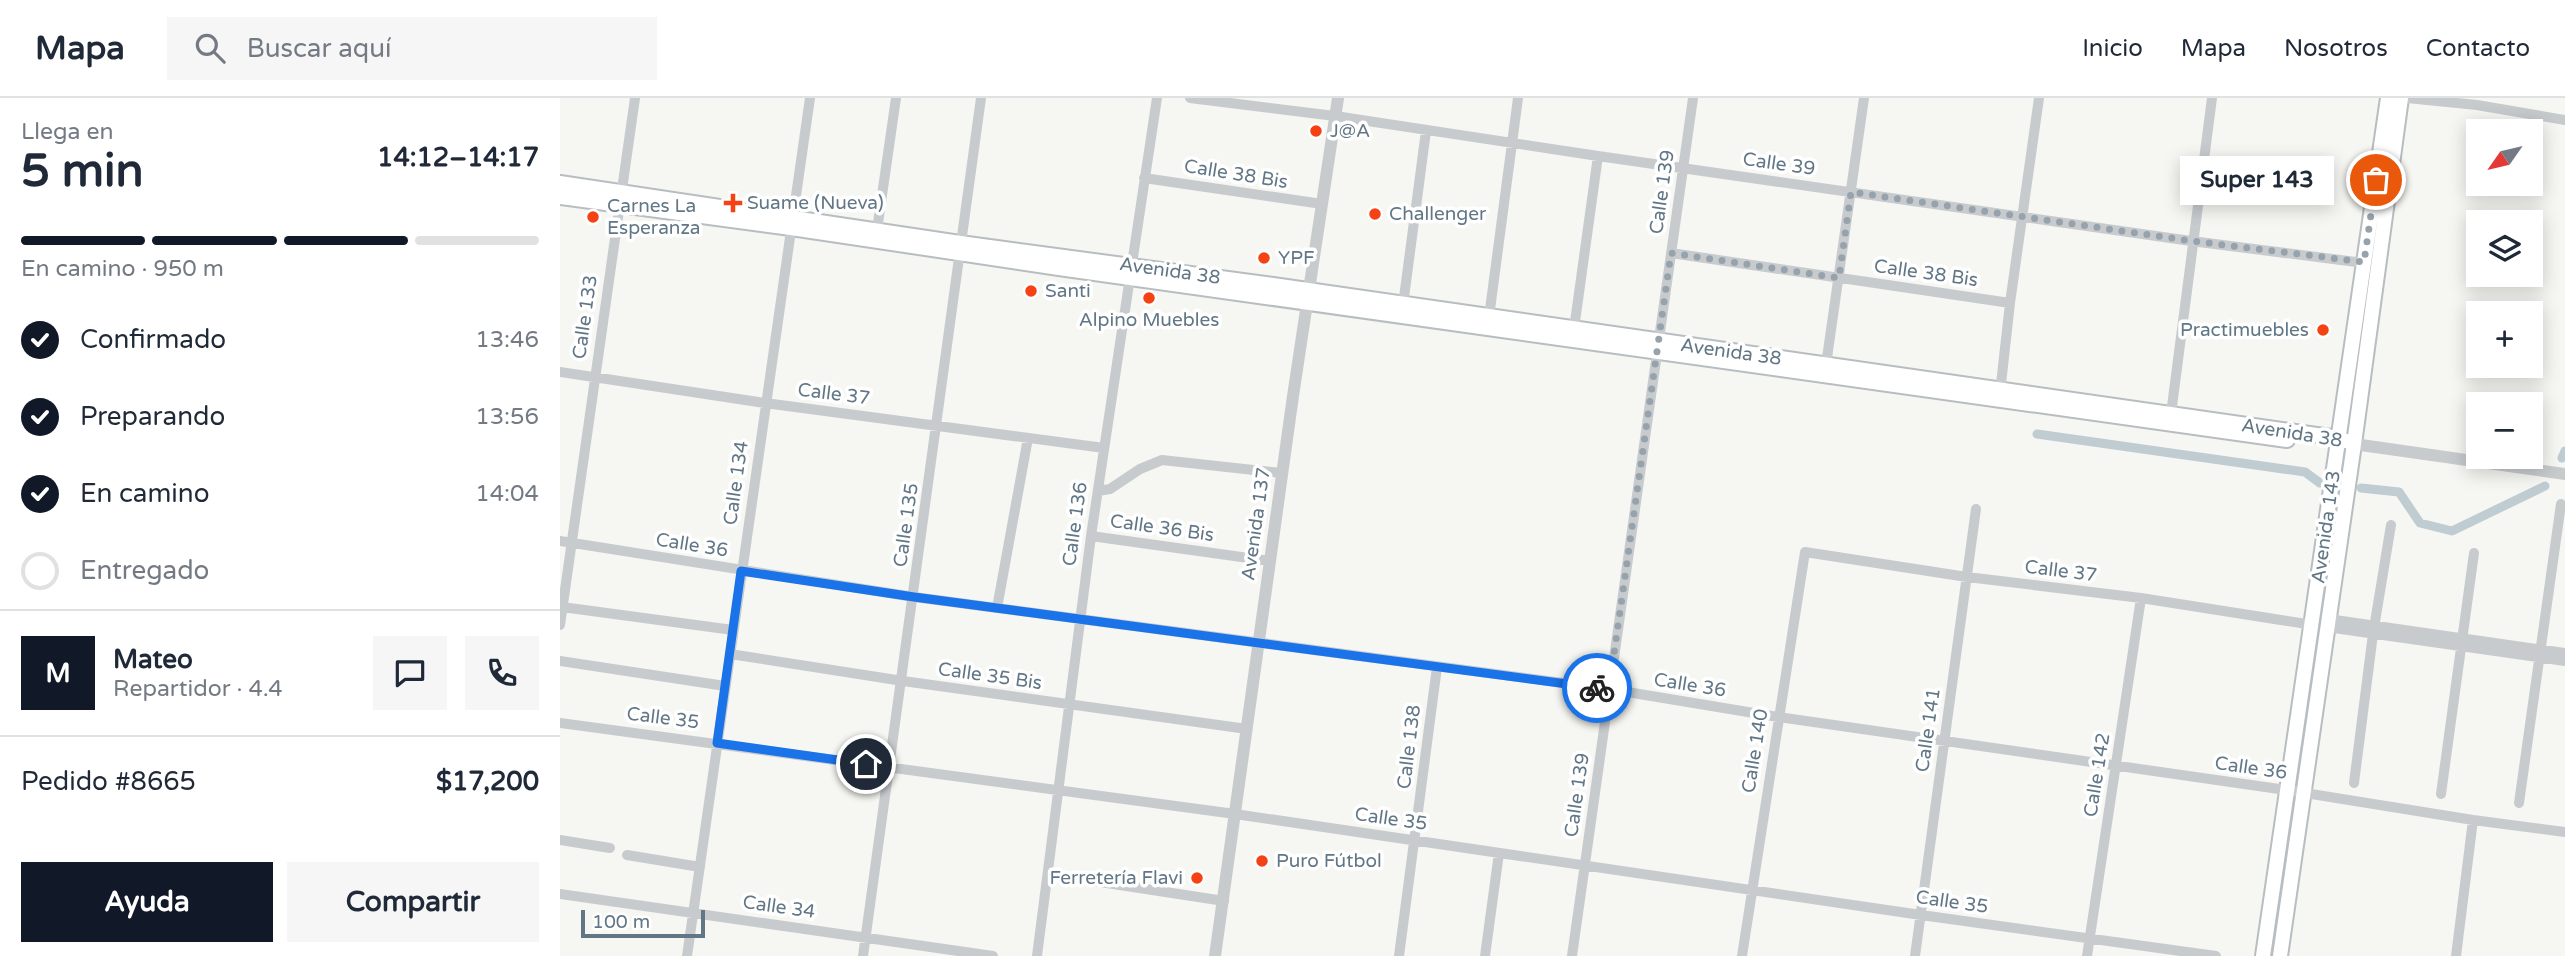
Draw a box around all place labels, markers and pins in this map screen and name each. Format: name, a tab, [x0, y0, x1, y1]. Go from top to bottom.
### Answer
place label: J@A	[1330, 120, 1370, 142]
marker: J@A	[1308, 123, 1324, 139]
pin	[2346, 150, 2406, 210]
callout: Super 143	[2180, 155, 2334, 204]
place label: Suame (Nueva)	[747, 192, 884, 214]
place label: Carnes La Esperanza	[607, 195, 701, 239]
marker: Suame (Nueva)	[725, 195, 741, 211]
place label: Challenger	[1389, 203, 1487, 225]
marker: Challenger	[1367, 206, 1383, 222]
marker: Carnes La Esperanza	[585, 209, 601, 225]
place label: YPF	[1278, 247, 1314, 269]
marker: YPF	[1256, 250, 1272, 266]
place label: Santi	[1045, 280, 1091, 302]
marker: Santi	[1023, 283, 1039, 299]
marker: Alpino Muebles	[1141, 290, 1157, 306]
place label: Alpino Muebles	[1079, 309, 1219, 331]
place label: Practimuebles	[2180, 319, 2309, 341]
marker: Practimuebles	[2315, 322, 2331, 338]
pin	[836, 734, 896, 794]
place label: Puro Fútbol	[1276, 850, 1382, 872]
marker: Puro Fútbol	[1254, 853, 1270, 869]
place label: Ferretería Flavi	[1049, 867, 1183, 889]
marker: Ferretería Flavi	[1189, 870, 1205, 886]

